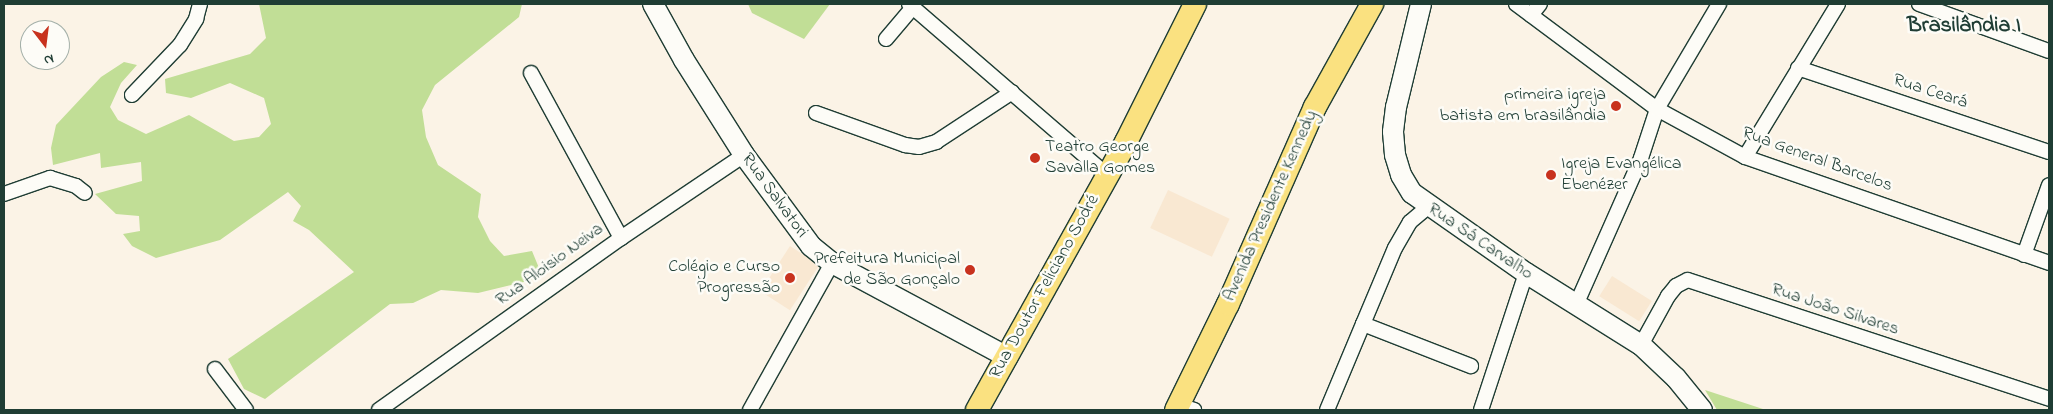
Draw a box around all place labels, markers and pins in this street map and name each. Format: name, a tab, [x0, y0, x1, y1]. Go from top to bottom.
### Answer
place label: primeira igreja batista em brasilândia	[1440, 85, 1606, 128]
marker: primeira igreja batista em brasilândia	[1610, 100, 1622, 112]
place label: Teatro George Savalla Gomes	[1045, 137, 1155, 180]
marker: Teatro George Savalla Gomes	[1029, 152, 1041, 164]
place label: Igreja Evangélica Ebenézer	[1561, 154, 1681, 196]
marker: Igreja Evangélica Ebenézer	[1545, 169, 1557, 181]
place label: Prefeitura Municipal de São Gonçalo	[814, 249, 960, 292]
place label: Colégio e Curso Progressão	[668, 257, 780, 300]
marker: Prefeitura Municipal de São Gonçalo	[964, 264, 976, 276]
marker: Colégio e Curso Progressão	[784, 272, 796, 284]

